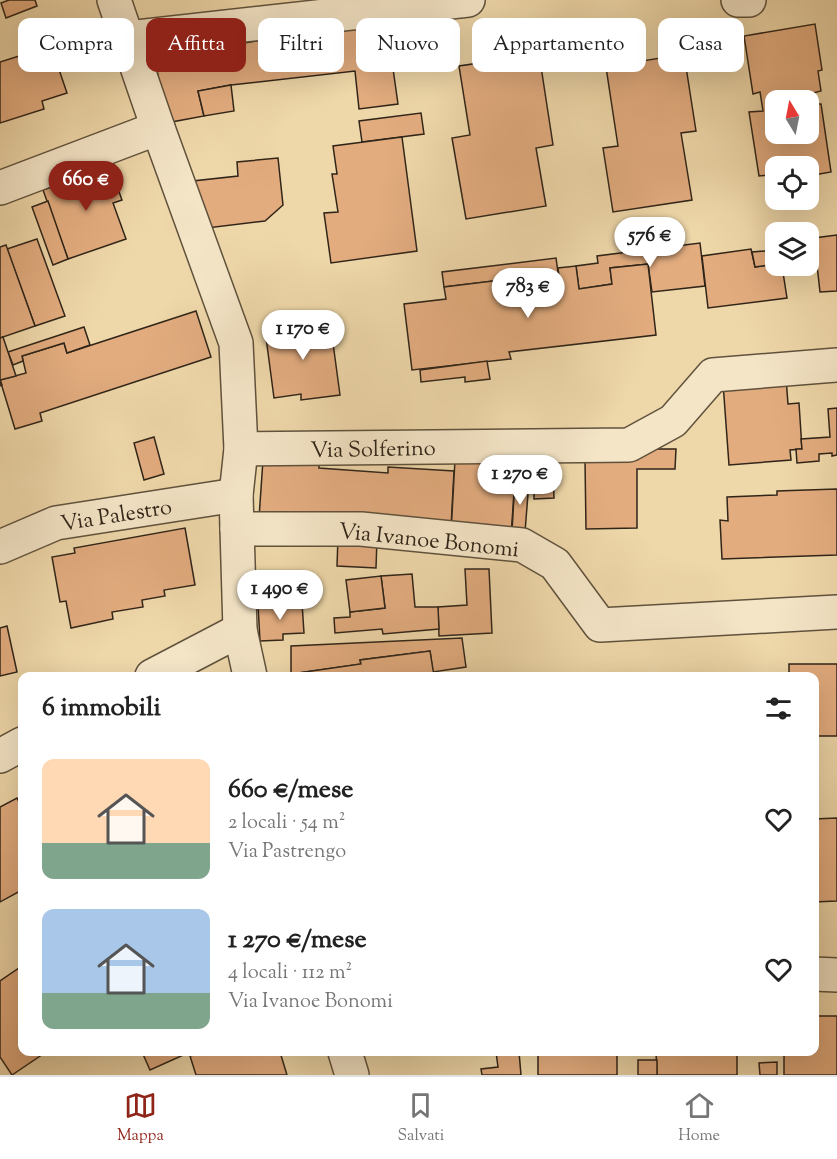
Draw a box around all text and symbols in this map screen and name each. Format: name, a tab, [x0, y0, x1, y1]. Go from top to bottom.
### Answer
chip: Compra	[18, 18, 134, 72]
chip: Affitta	[146, 18, 246, 72]
chip: Filtri	[258, 18, 344, 72]
chip: Nuovo	[356, 18, 460, 72]
chip: Appartamento	[472, 18, 646, 72]
chip: Casa	[658, 18, 744, 72]
north arrow	[765, 90, 819, 144]
map controls	[765, 90, 819, 276]
button: locate	[765, 156, 819, 210]
pin: 660 €	[44, 161, 128, 212]
text: 660 €	[63, 166, 110, 195]
pin: 576 €	[608, 217, 692, 268]
text: 576 €	[628, 222, 672, 251]
button: layers	[765, 222, 819, 276]
pin: 783 €	[486, 268, 570, 319]
text: 783 €	[506, 273, 550, 302]
pin: 1 170 €	[248, 310, 358, 361]
text: 1 170 €	[276, 315, 330, 344]
street label: Via Solferino	[310, 434, 436, 468]
pin: 1 270 €	[465, 455, 575, 506]
text: 1 270 €	[491, 460, 549, 489]
street label: Via Palestro	[58, 492, 174, 542]
street label: Via Ivanoe Bonomi	[337, 517, 521, 567]
pin: 1 490 €	[225, 570, 335, 621]
text: 1 490 €	[251, 575, 309, 604]
text: 6 immobili	[42, 690, 161, 727]
icon: filters	[762, 692, 795, 725]
text: 660 €/mese	[228, 772, 353, 809]
icon: home	[90, 783, 162, 855]
icon: heart	[762, 803, 795, 836]
text: 2 locali · 54 m²	[228, 809, 345, 838]
text: Via Pastrengo	[228, 838, 346, 867]
text: 1 270 €/mese	[228, 922, 367, 959]
icon: home	[90, 933, 162, 1005]
icon: heart	[762, 953, 795, 986]
text: 4 locali · 112 m²	[228, 959, 352, 988]
text: Via Ivanoe Bonomi	[228, 988, 393, 1017]
tab: Mappa	[117, 1089, 164, 1148]
tab: Salvati	[398, 1089, 444, 1148]
tab: Home	[678, 1089, 720, 1148]

